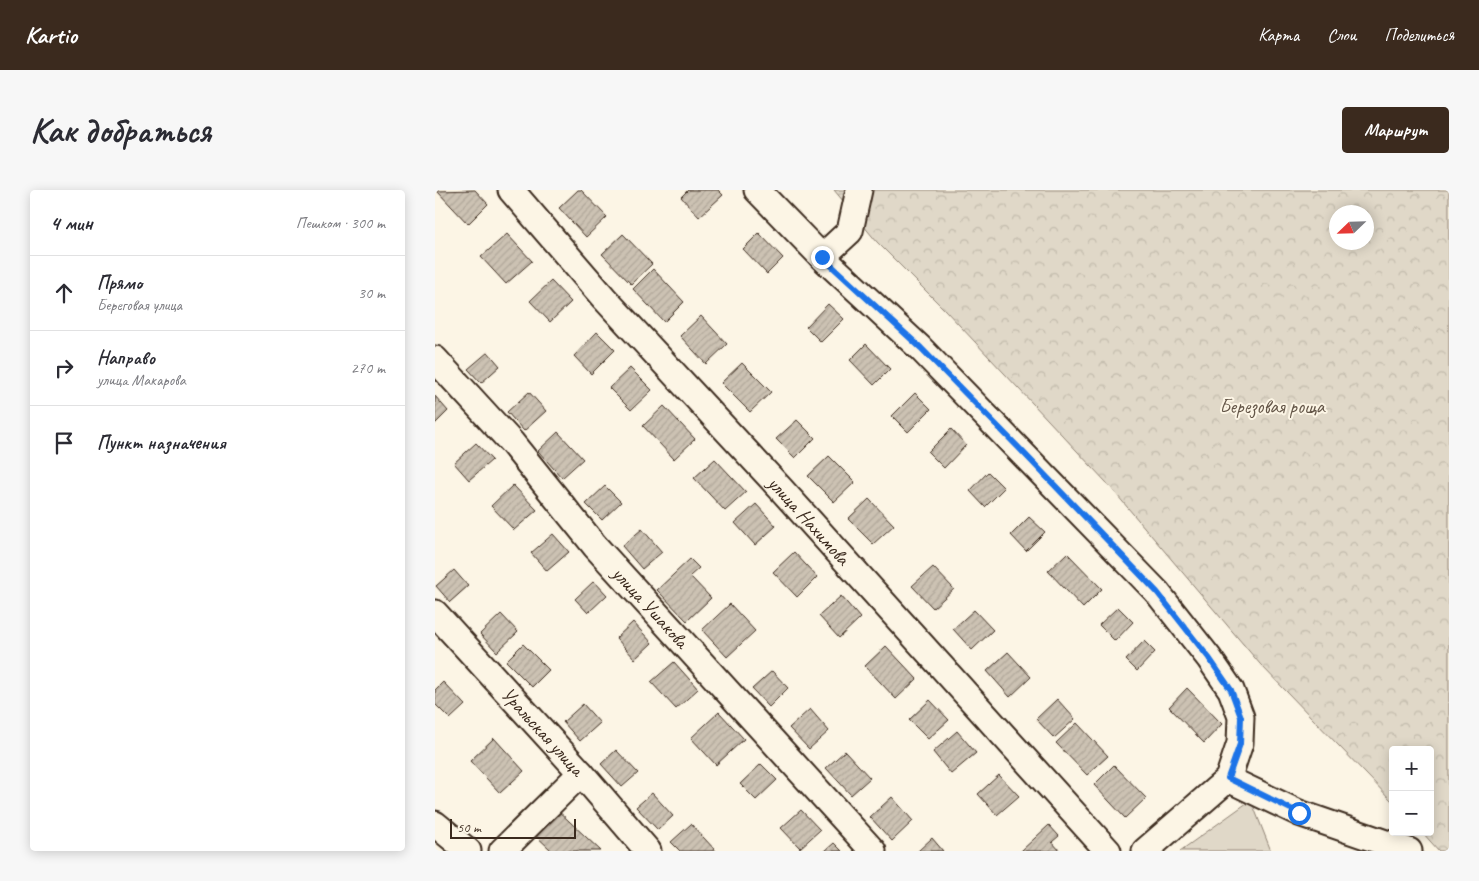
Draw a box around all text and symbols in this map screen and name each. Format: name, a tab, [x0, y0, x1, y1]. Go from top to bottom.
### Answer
text: Kartio	[25, 20, 77, 50]
text: Карта	[1258, 24, 1299, 46]
text: Слои	[1327, 24, 1356, 46]
text: Поделиться	[1384, 24, 1454, 46]
button: Маршрут	[1342, 107, 1449, 153]
text: Как добраться	[30, 108, 211, 153]
north arrow	[1329, 205, 1374, 250]
text: 4 мин	[50, 210, 93, 236]
text: Пешком · 300 m	[296, 213, 385, 233]
route end	[811, 246, 834, 269]
text: Прямо	[97, 271, 142, 295]
icon: ahead	[50, 279, 78, 307]
text: 30 m	[358, 283, 385, 303]
text: Береговая улица	[97, 295, 182, 315]
text: Направо	[97, 346, 155, 370]
icon: right	[50, 354, 78, 382]
text: 270 m	[351, 358, 385, 378]
text: улица Макарова	[97, 370, 186, 390]
park label: Березовая роща	[1219, 394, 1326, 419]
icon: arrive	[50, 429, 78, 457]
text: Пункт назначения	[97, 431, 226, 455]
street label: улица Нахимова	[762, 470, 856, 571]
street label: улица Ушакова	[606, 561, 695, 655]
street label: Уральская улица	[496, 682, 590, 782]
map controls	[1389, 746, 1434, 836]
button: +	[1389, 746, 1434, 791]
button: −	[1389, 791, 1434, 836]
route start	[1288, 802, 1311, 825]
scale bar	[450, 816, 576, 839]
text: 50 m	[457, 819, 481, 836]

